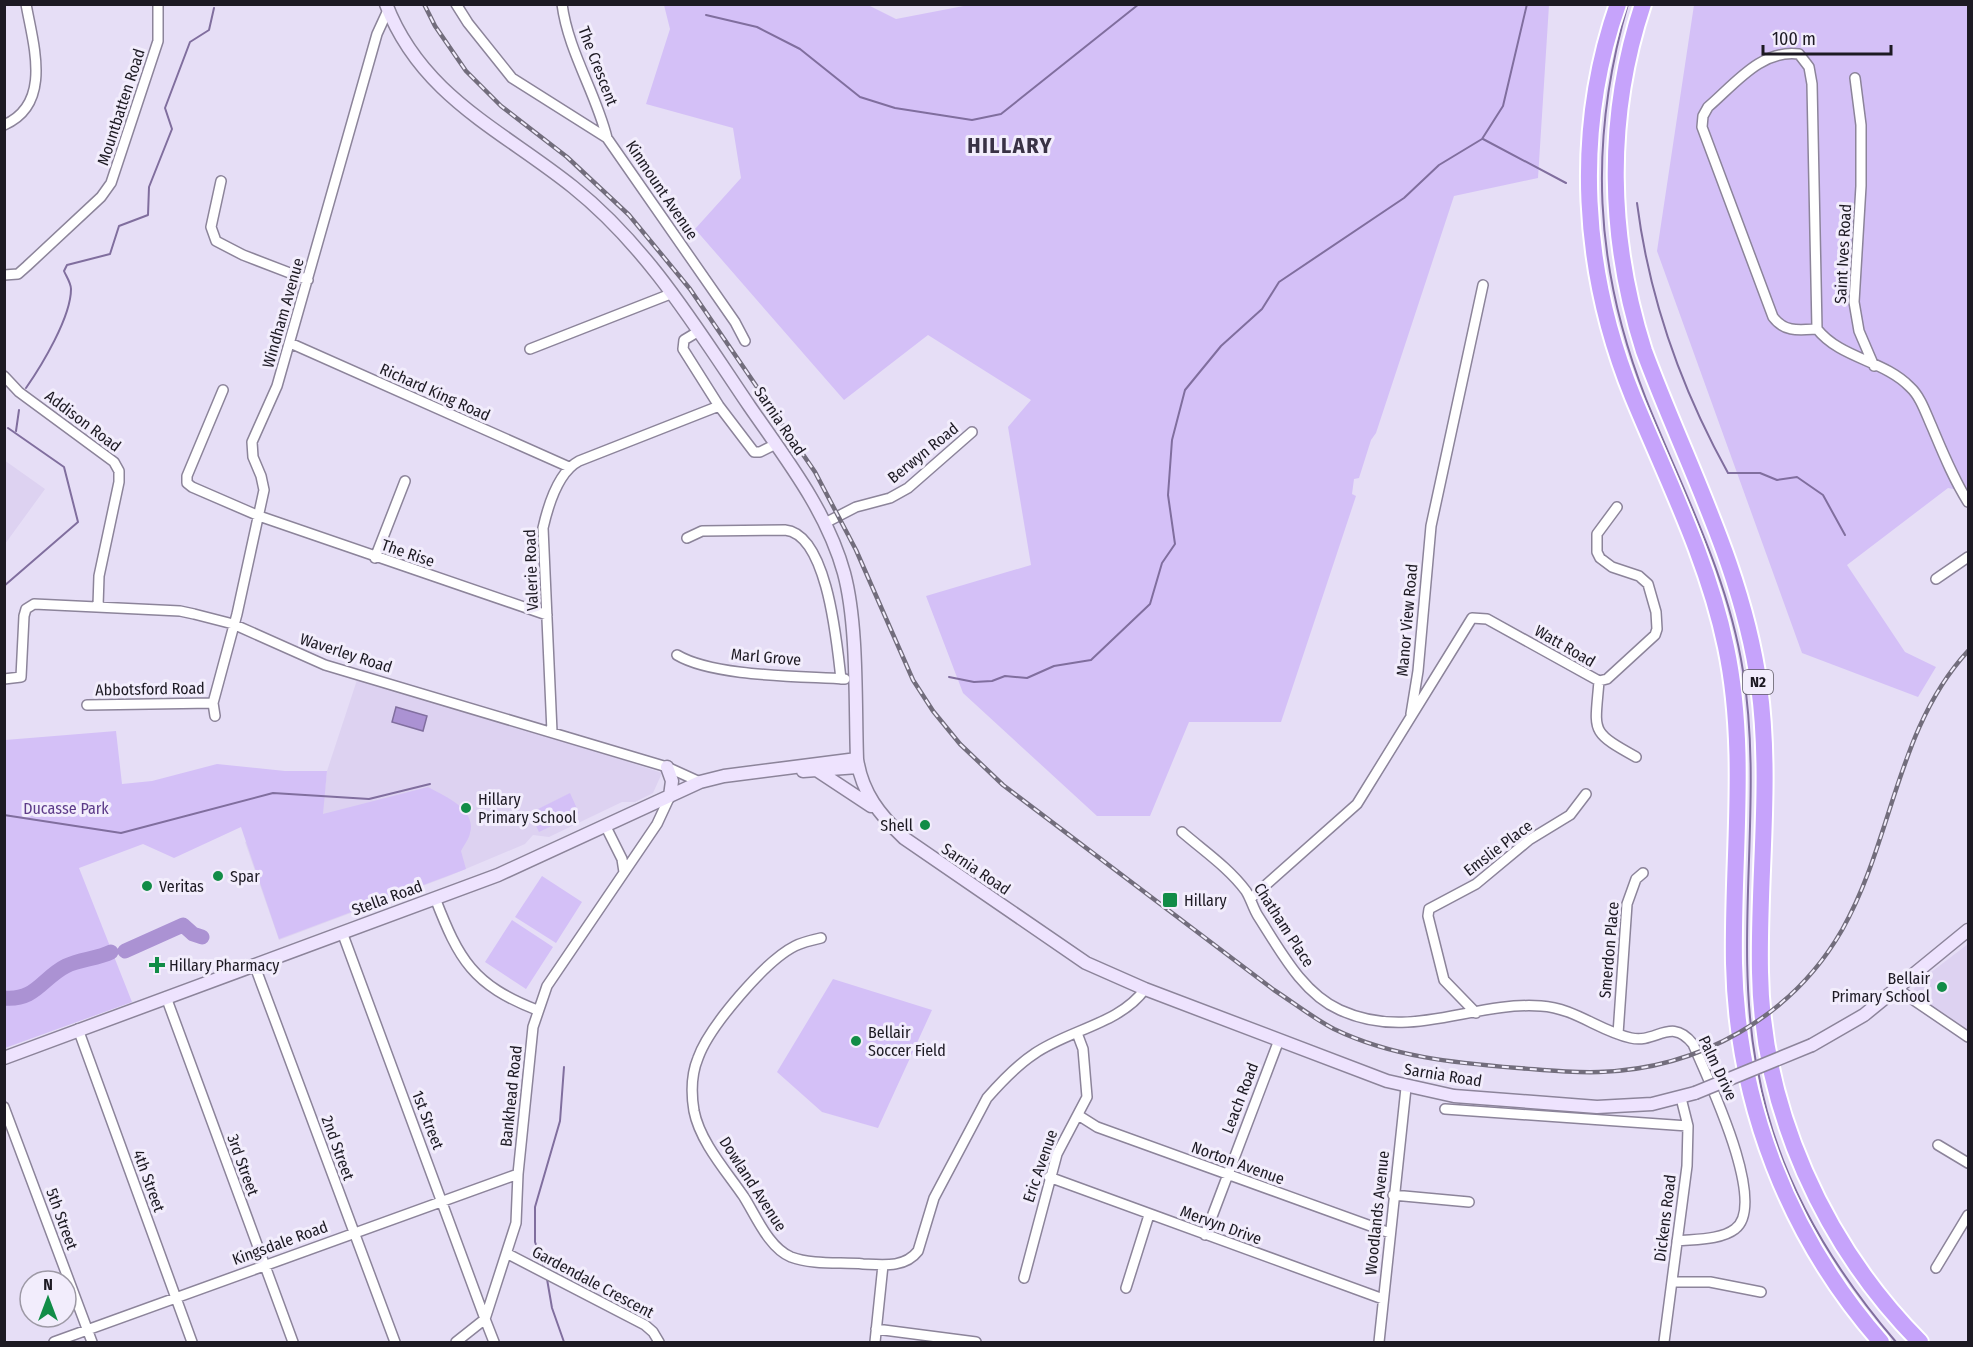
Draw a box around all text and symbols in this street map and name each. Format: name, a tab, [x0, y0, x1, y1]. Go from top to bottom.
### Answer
scale bar	[1763, 18, 1890, 56]
street label: The Crescent	[574, 24, 622, 109]
text: 100 m	[1772, 28, 1816, 50]
street label: Mountbatten Road	[93, 46, 149, 168]
district label: HILLARY	[967, 132, 1053, 159]
street label: Kinmount Avenue	[622, 137, 702, 243]
street label: Saint Ives Road	[1831, 203, 1855, 305]
street label: Windham Avenue	[258, 256, 308, 370]
street label: Richard King Road	[377, 359, 493, 425]
street label: Sarnia Road	[750, 383, 810, 459]
street label: Addison Road	[41, 386, 125, 456]
street label: Berwyn Road	[884, 419, 962, 487]
street label: Valerie Road	[520, 529, 542, 611]
street label: The Rise	[379, 535, 437, 571]
street label: Manor View Road	[1393, 563, 1421, 677]
street label: Watt Road	[1531, 621, 1599, 671]
street label: Waverley Road	[298, 629, 394, 677]
street label: Marl Grove	[730, 644, 802, 670]
road number: N2	[1743, 670, 1773, 694]
street label: Abbotsford Road	[95, 679, 205, 699]
place label: Hillary Primary School	[478, 790, 577, 827]
park label: Ducasse Park	[23, 799, 109, 818]
marker: Hillary Primary School	[459, 801, 473, 815]
place label: Shell	[880, 816, 913, 835]
street label: Emslie Place	[1460, 816, 1536, 880]
marker: Shell	[918, 818, 932, 832]
street label: Sarnia Road	[938, 839, 1014, 899]
place label: Spar	[230, 867, 260, 886]
marker: Spar	[211, 869, 225, 883]
street label: Stella Road	[349, 876, 425, 920]
place label: Veritas	[159, 877, 204, 896]
marker: Veritas	[140, 879, 154, 893]
street label: Chatham Place	[1250, 879, 1318, 971]
marker: Hillary	[1161, 891, 1179, 909]
place label: Hillary	[1184, 891, 1228, 910]
street label: Smerdon Place	[1595, 901, 1623, 999]
place label: Hillary Pharmacy	[169, 956, 280, 975]
marker: Hillary Pharmacy	[150, 958, 164, 972]
place label: Bellair Primary School	[1831, 969, 1930, 1006]
marker: Bellair Primary School	[1935, 980, 1949, 994]
place label: Bellair Soccer Field	[868, 1023, 946, 1060]
street label: Palm Drive	[1695, 1033, 1741, 1104]
marker: Bellair Soccer Field	[849, 1034, 863, 1048]
street label: Bankhead Road	[496, 1044, 526, 1148]
street label: Sarnia Road	[1403, 1059, 1483, 1091]
street label: Leach Road	[1218, 1060, 1262, 1136]
street label: 1st Street	[408, 1088, 448, 1153]
street label: 2nd Street	[318, 1113, 359, 1184]
street label: Eric Avenue	[1019, 1127, 1061, 1205]
street label: 3rd Street	[223, 1132, 263, 1199]
street label: Dowland Avenue	[715, 1133, 791, 1235]
street label: Norton Avenue	[1189, 1137, 1287, 1189]
street label: 4th Street	[129, 1147, 169, 1215]
street label: Woodlands Avenue	[1361, 1150, 1393, 1276]
street label: Dickens Road	[1650, 1173, 1680, 1263]
street label: 5th Street	[42, 1186, 82, 1253]
street label: Mervyn Drive	[1178, 1202, 1264, 1249]
street label: Kingsdale Road	[230, 1217, 330, 1269]
street label: Gardendale Crescent	[529, 1242, 658, 1322]
north arrow	[18, 1269, 78, 1329]
text: N	[43, 1275, 53, 1294]

